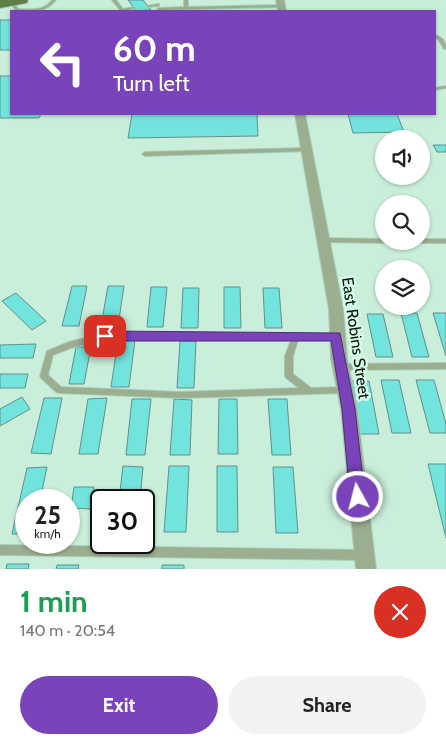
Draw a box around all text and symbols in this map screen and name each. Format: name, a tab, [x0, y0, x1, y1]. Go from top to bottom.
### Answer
text: 60 m	[113, 27, 196, 70]
icon: left	[30, 30, 95, 95]
text: Turn left	[113, 70, 190, 97]
map controls	[375, 130, 430, 315]
button: sound	[375, 130, 430, 185]
button: search	[375, 195, 430, 250]
button: layers	[375, 260, 430, 315]
street label: East Robins Street	[338, 276, 374, 401]
pin	[84, 315, 126, 357]
icon: arrive	[91, 322, 119, 350]
position arrow	[331, 470, 383, 522]
speed limit sign: 30	[90, 489, 155, 554]
text: 25	[34, 500, 61, 530]
text: km/h	[34, 526, 61, 541]
text: 1 min	[20, 583, 88, 620]
button: close	[374, 586, 426, 638]
text: 140 m · 20:54	[20, 621, 115, 640]
button: Exit	[20, 676, 218, 734]
button: Share	[228, 676, 426, 734]

